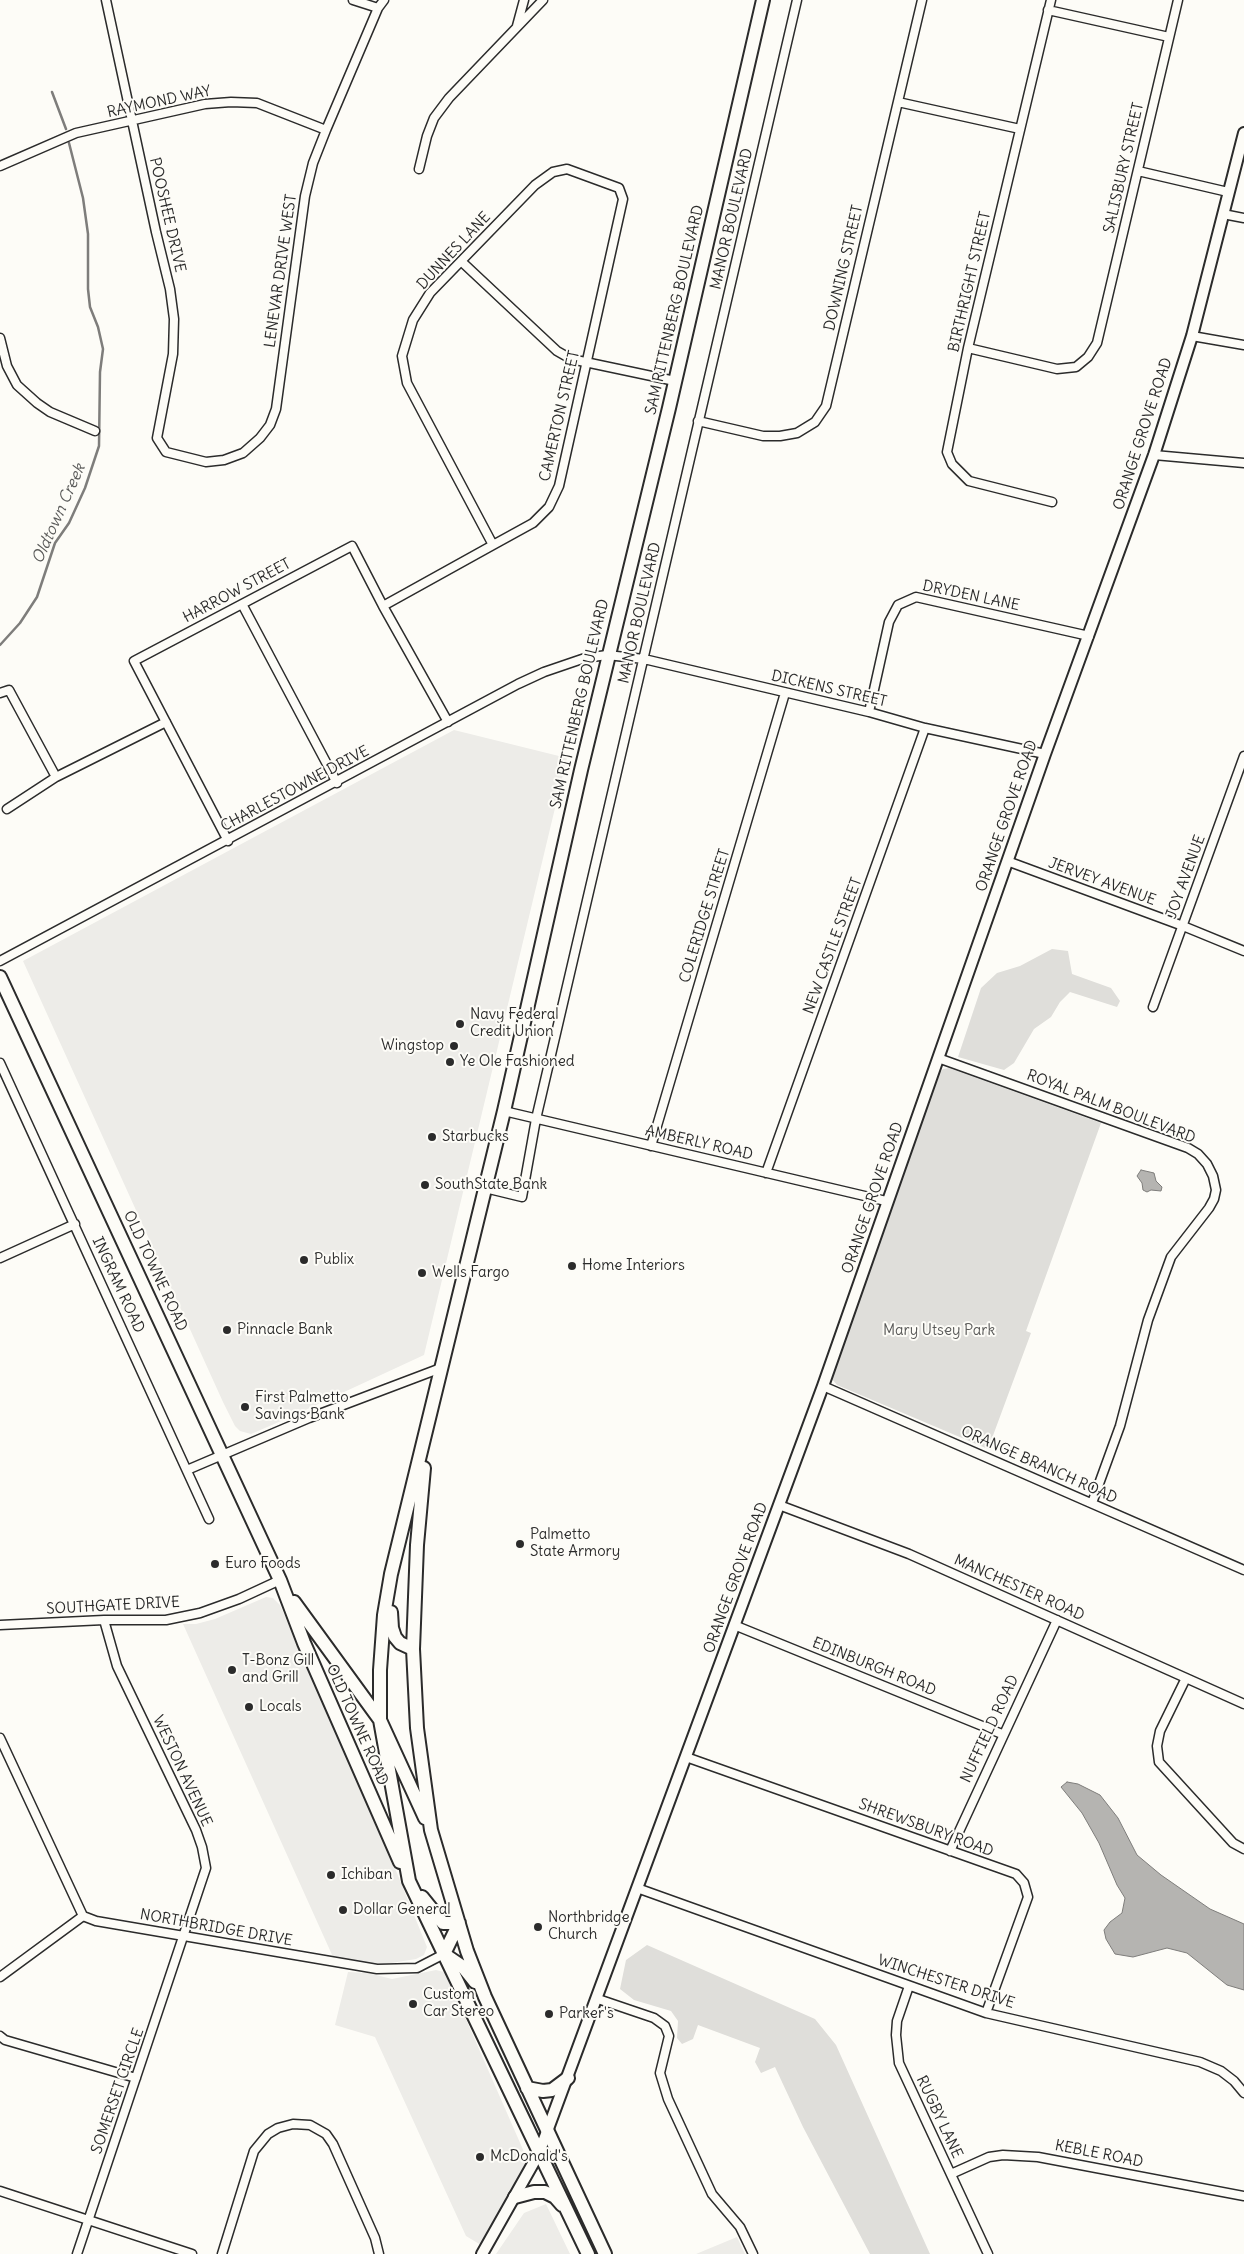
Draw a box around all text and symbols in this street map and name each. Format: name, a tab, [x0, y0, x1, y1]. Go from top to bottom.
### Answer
street label: RAYMOND WAY	[105, 82, 213, 122]
street label: SALISBURY STREET	[1100, 101, 1148, 235]
street label: MANOR BOULEVARD	[707, 147, 757, 291]
street label: POOSHEE DRIVE	[145, 156, 189, 274]
street label: LENEVAR DRIVE WEST	[261, 193, 301, 349]
street label: SAM RITTENBERG BOULEVARD	[642, 203, 708, 417]
street label: DOWNING STREET	[821, 203, 867, 333]
street label: DUNNES LANE	[414, 209, 494, 293]
street label: BIRTHRIGHT STREET	[945, 210, 995, 354]
street label: CAMERTON STREET	[536, 349, 584, 483]
street label: ORANGE GROVE ROAD	[1110, 355, 1176, 513]
water label: Oldtown Creek	[28, 461, 90, 567]
street label: MANOR BOULEVARD	[615, 541, 665, 685]
street label: HARROW STREET	[180, 555, 294, 627]
street label: DRYDEN LANE	[921, 577, 1021, 615]
street label: SAM RITTENBERG BOULEVARD	[547, 597, 613, 811]
street label: DICKENS STREET	[770, 667, 888, 711]
street label: ORANGE GROVE ROAD	[973, 738, 1041, 894]
street label: CHARLESTOWNE DRIVE	[218, 742, 372, 836]
street label: JOY AVENUE	[1163, 833, 1209, 921]
street label: COLERIDGE STREET	[676, 847, 734, 985]
street label: JERVEY AVENUE	[1046, 854, 1158, 910]
street label: NEW CASTLE STREET	[800, 875, 866, 1017]
place label: Navy Federal Credit Union	[470, 1006, 559, 1041]
marker: Navy Federal Credit Union	[454, 1018, 466, 1030]
place label: Wingstop	[381, 1037, 444, 1055]
marker: Wingstop	[448, 1040, 460, 1052]
place label: Ye Ole Fashioned	[460, 1053, 575, 1071]
marker: Ye Ole Fashioned	[444, 1056, 456, 1068]
street label: ROYAL PALM BOULEVARD	[1024, 1066, 1198, 1148]
street label: ORANGE GROVE ROAD	[839, 1120, 907, 1276]
street label: AMBERLY ROAD	[643, 1122, 755, 1164]
place label: Starbucks	[442, 1128, 509, 1146]
marker: Starbucks	[426, 1131, 438, 1143]
place label: SouthState Bank	[435, 1176, 547, 1194]
marker: SouthState Bank	[419, 1179, 431, 1191]
street label: OLD TOWNE ROAD	[119, 1208, 191, 1334]
street label: INGRAM ROAD	[88, 1234, 148, 1336]
place label: Publix	[314, 1251, 354, 1269]
marker: Publix	[298, 1254, 310, 1266]
place label: Home Interiors	[582, 1257, 685, 1275]
marker: Home Interiors	[566, 1260, 578, 1272]
place label: Wells Fargo	[432, 1264, 509, 1282]
marker: Wells Fargo	[416, 1267, 428, 1279]
place label: Pinnacle Bank	[237, 1321, 333, 1339]
park label: Mary Utsey Park	[883, 1322, 995, 1340]
marker: Pinnacle Bank	[221, 1324, 233, 1336]
place label: First Palmetto Savings Bank	[255, 1389, 349, 1424]
marker: First Palmetto Savings Bank	[239, 1401, 251, 1413]
street label: ORANGE BRANCH ROAD	[958, 1422, 1120, 1508]
street label: ORANGE GROVE ROAD	[700, 1500, 772, 1656]
place label: Palmetto State Armory	[530, 1526, 620, 1561]
marker: Palmetto State Armory	[514, 1538, 526, 1550]
street label: MANCHESTER ROAD	[951, 1551, 1087, 1625]
place label: Euro Foods	[225, 1555, 301, 1573]
marker: Euro Foods	[209, 1558, 221, 1570]
street label: SOUTHGATE DRIVE	[46, 1594, 180, 1618]
street label: EDINBURGH ROAD	[809, 1634, 939, 1700]
place label: T-Bonz Gill and Grill	[242, 1652, 314, 1687]
street label: OLD TOWNE ROAD	[322, 1662, 392, 1788]
marker: T-Bonz Gill and Grill	[226, 1664, 238, 1676]
street label: NUFFIELD ROAD	[957, 1672, 1023, 1786]
place label: Locals	[259, 1698, 302, 1716]
marker: Locals	[243, 1701, 255, 1713]
street label: WESTON AVENUE	[148, 1713, 216, 1829]
street label: SHREWSBURY ROAD	[856, 1795, 996, 1861]
place label: Ichiban	[341, 1866, 392, 1884]
marker: Ichiban	[325, 1869, 337, 1881]
place label: Dollar General	[353, 1901, 451, 1919]
marker: Dollar General	[337, 1904, 349, 1916]
street label: NORTHBRIDGE DRIVE	[138, 1906, 294, 1950]
place label: Northbridge Church	[548, 1909, 630, 1944]
marker: Northbridge Church	[532, 1921, 544, 1933]
street label: WINCHESTER DRIVE	[875, 1951, 1017, 2013]
place label: Custom Car Stereo	[423, 1986, 494, 2021]
marker: Custom Car Stereo	[407, 1998, 419, 2010]
place label: Parker's	[559, 2005, 614, 2023]
marker: Parker's	[543, 2008, 555, 2020]
street label: SOMERSET CIRCLE	[88, 2026, 148, 2156]
street label: RUGBY LANE	[912, 2073, 966, 2161]
street label: KEBLE ROAD	[1053, 2137, 1145, 2171]
place label: McDonald's	[490, 2148, 568, 2166]
marker: McDonald's	[474, 2151, 486, 2163]

